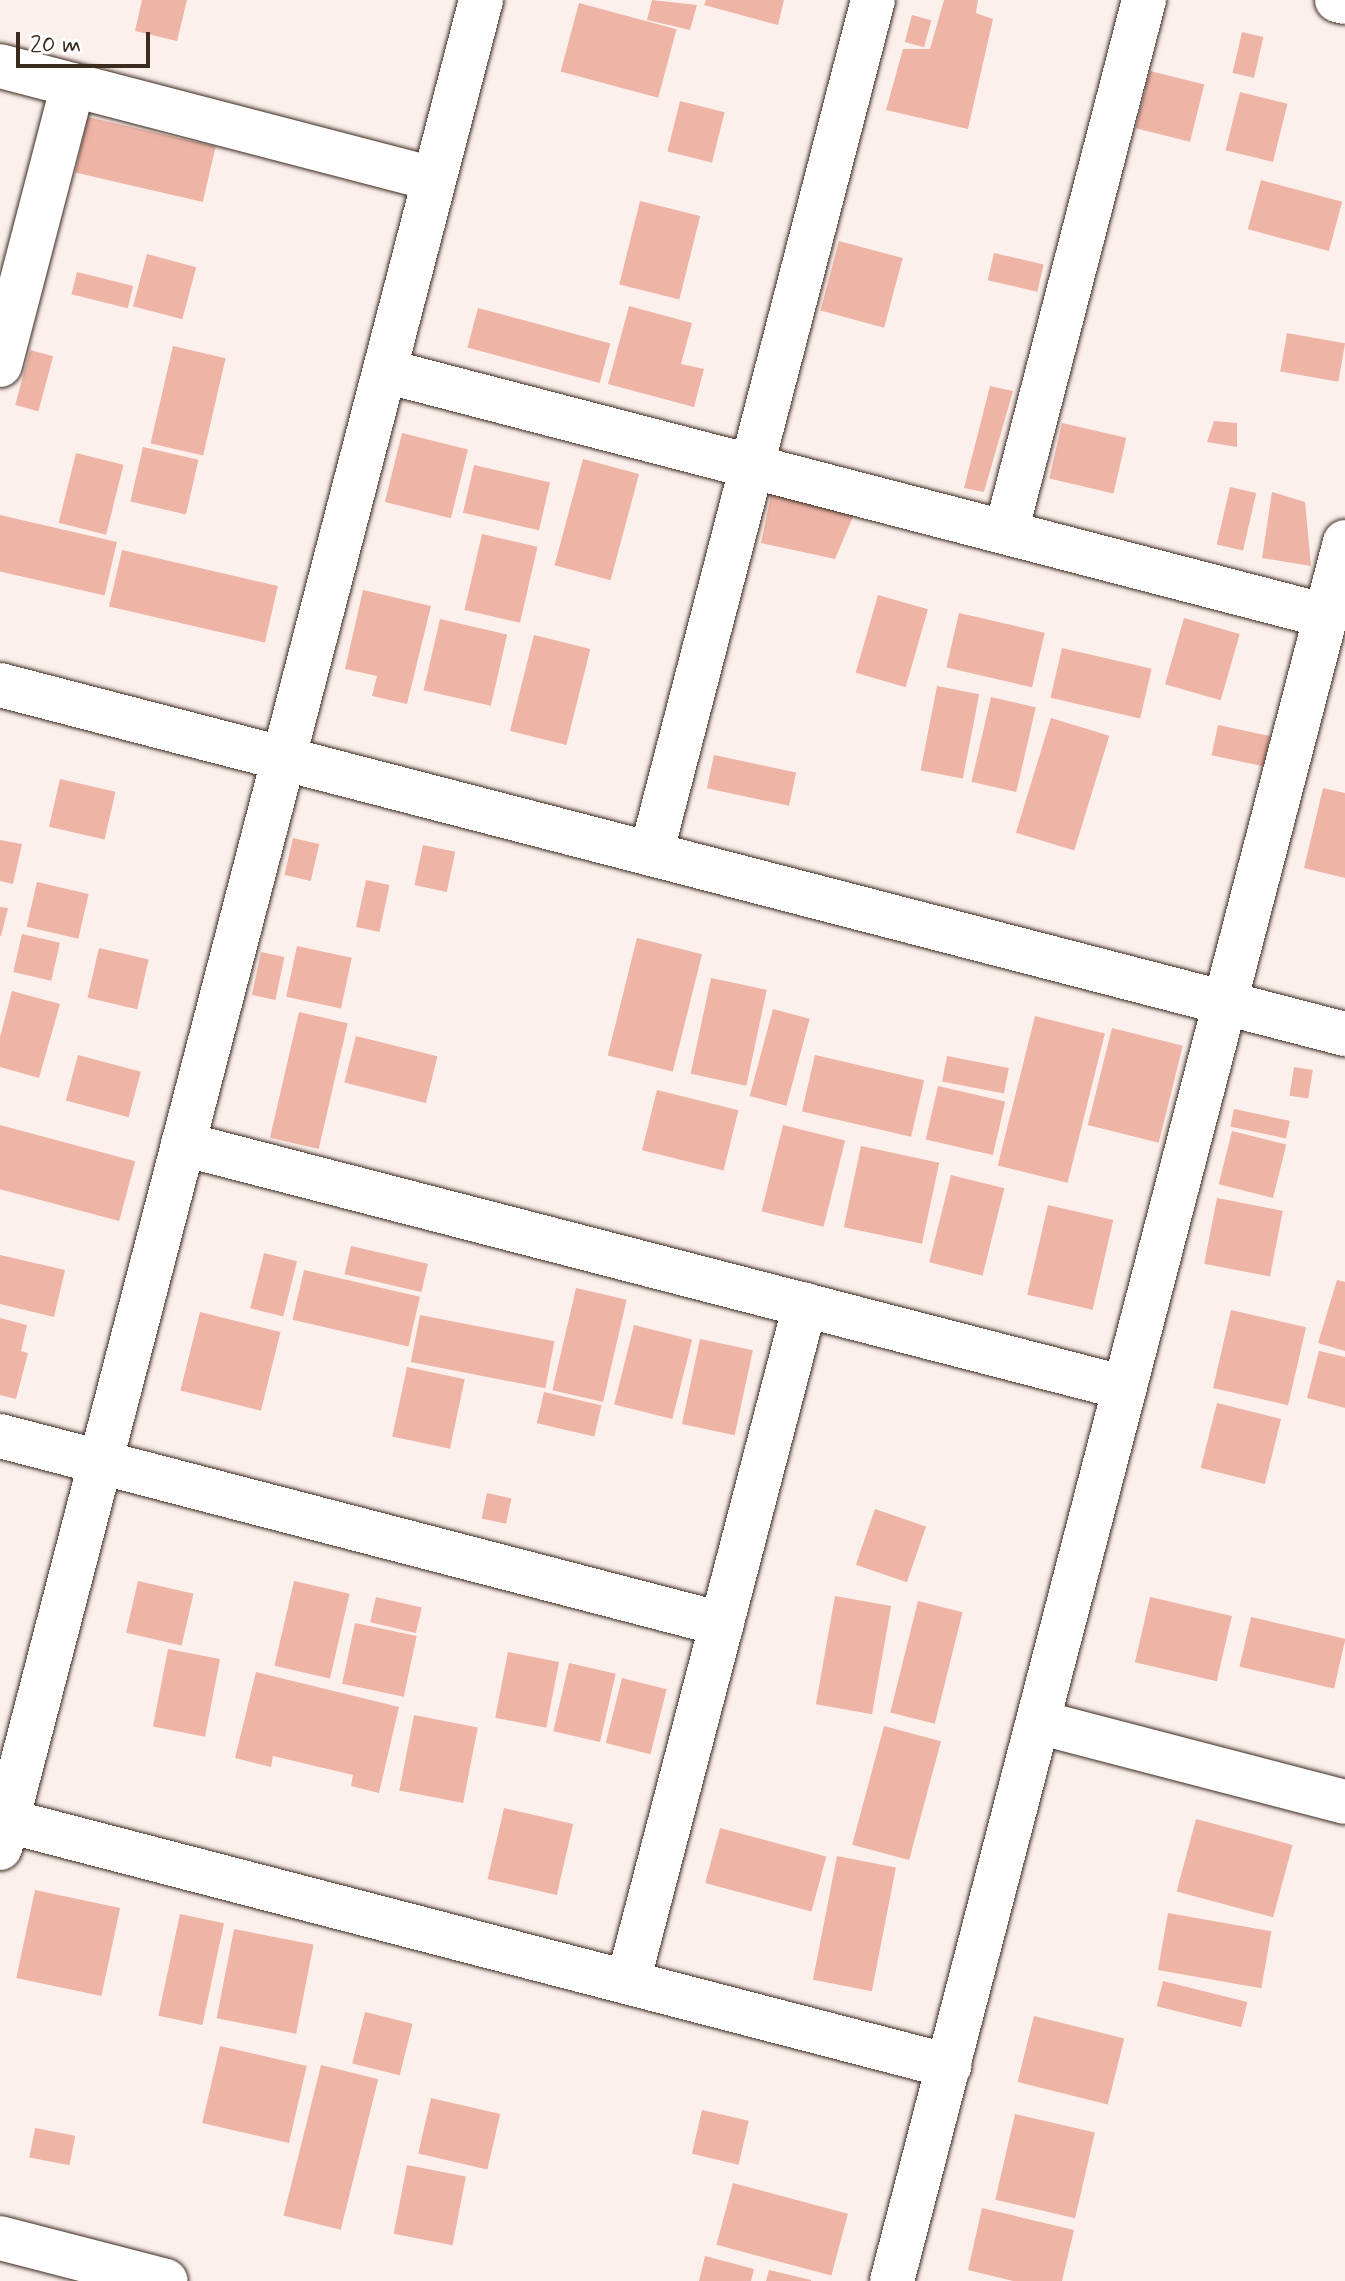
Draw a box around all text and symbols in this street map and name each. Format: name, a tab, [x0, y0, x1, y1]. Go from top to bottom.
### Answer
scale bar	[20, 16, 154, 66]
text: 20 m	[30, 30, 81, 61]

